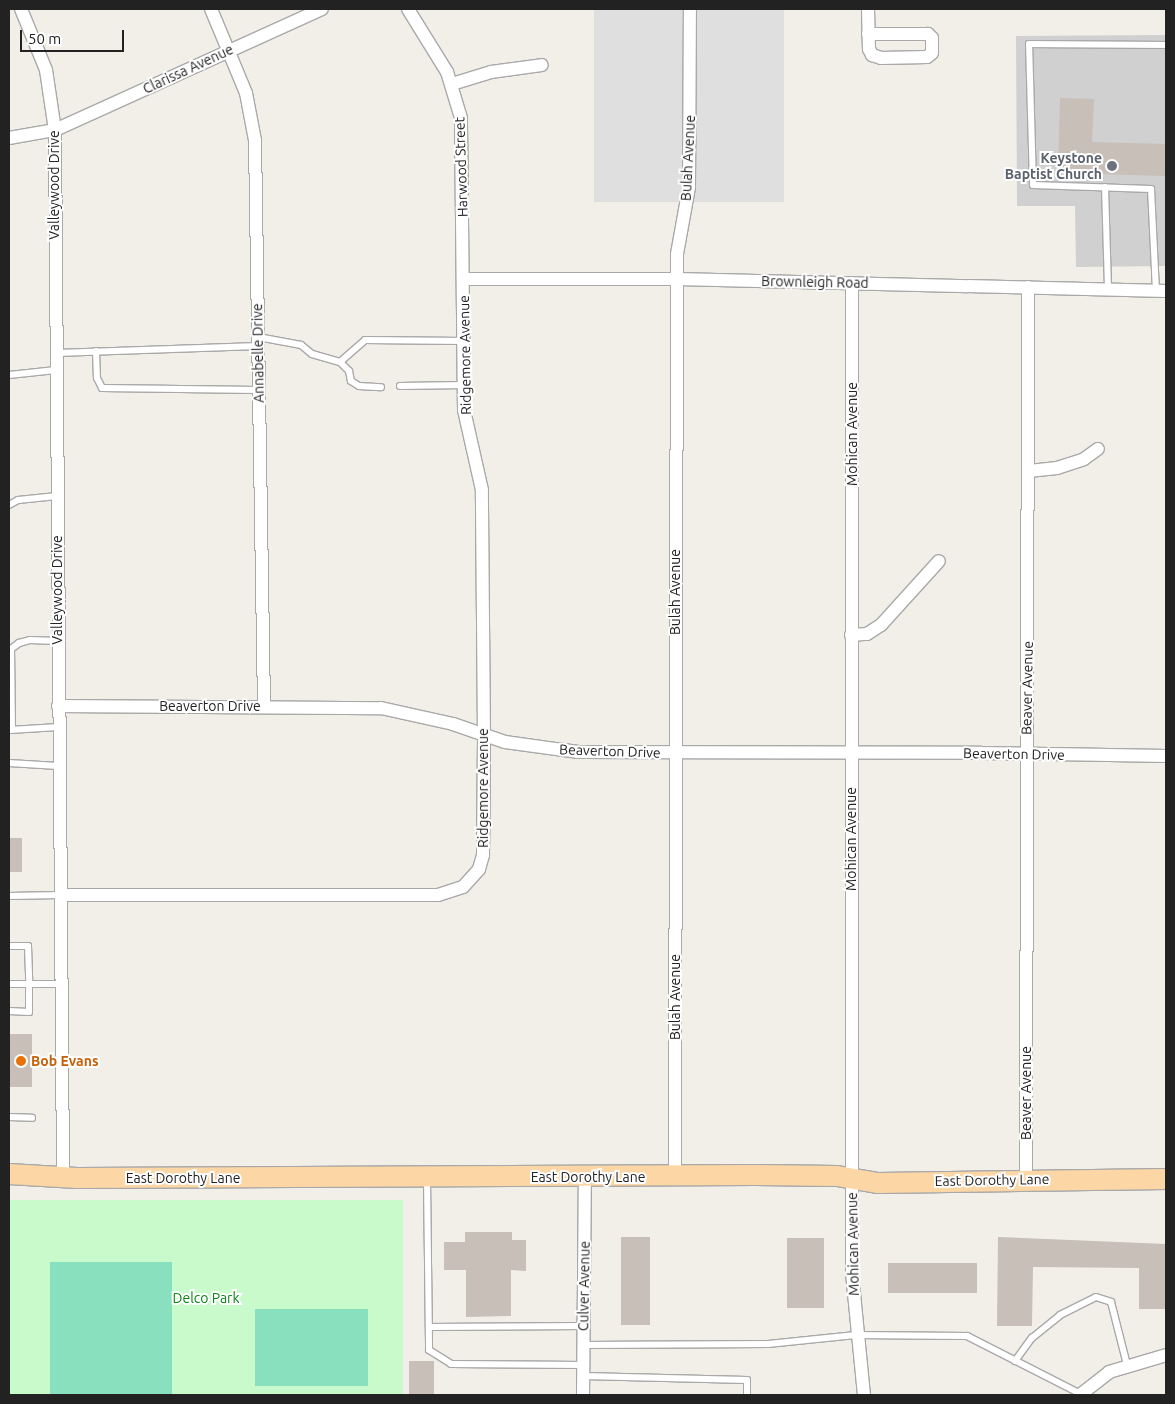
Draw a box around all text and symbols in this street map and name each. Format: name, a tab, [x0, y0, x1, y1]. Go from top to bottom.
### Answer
scale bar	[22, 20, 126, 52]
text: 50 m	[28, 30, 61, 47]
street label: Clarissa Avenue	[140, 41, 236, 97]
street label: Bulah Avenue	[677, 115, 699, 201]
street label: Harwood Street	[451, 117, 471, 217]
street label: Valleywood Drive	[46, 130, 62, 240]
place label: Keystone Baptist Church	[1005, 150, 1102, 182]
marker: Keystone Baptist Church	[1106, 160, 1118, 172]
street label: Brownleigh Road	[761, 273, 869, 291]
street label: Ridgemore Avenue	[456, 295, 474, 415]
street label: Annabelle Drive	[249, 303, 267, 403]
street label: Mohican Avenue	[844, 382, 860, 486]
street label: Valleywood Drive	[49, 535, 65, 645]
street label: Bulah Avenue	[667, 549, 683, 635]
street label: Beaver Avenue	[1018, 641, 1036, 735]
street label: Beaverton Drive	[159, 698, 261, 714]
street label: Ridgemore Avenue	[475, 728, 491, 848]
street label: Beaverton Drive	[559, 741, 661, 761]
street label: Beaverton Drive	[963, 745, 1065, 763]
street label: Mohican Avenue	[843, 787, 859, 891]
street label: Bulah Avenue	[667, 954, 683, 1040]
street label: Beaver Avenue	[1018, 1046, 1034, 1140]
place label: Bob Evans	[31, 1053, 98, 1069]
marker: Bob Evans	[15, 1055, 27, 1067]
street label: East Dorothy Lane	[531, 1169, 645, 1185]
street label: East Dorothy Lane	[126, 1170, 240, 1186]
street label: East Dorothy Lane	[934, 1171, 1050, 1189]
street label: Mohican Avenue	[844, 1192, 862, 1296]
street label: Culver Avenue	[575, 1241, 593, 1331]
park label: Delco Park	[173, 1290, 239, 1306]

